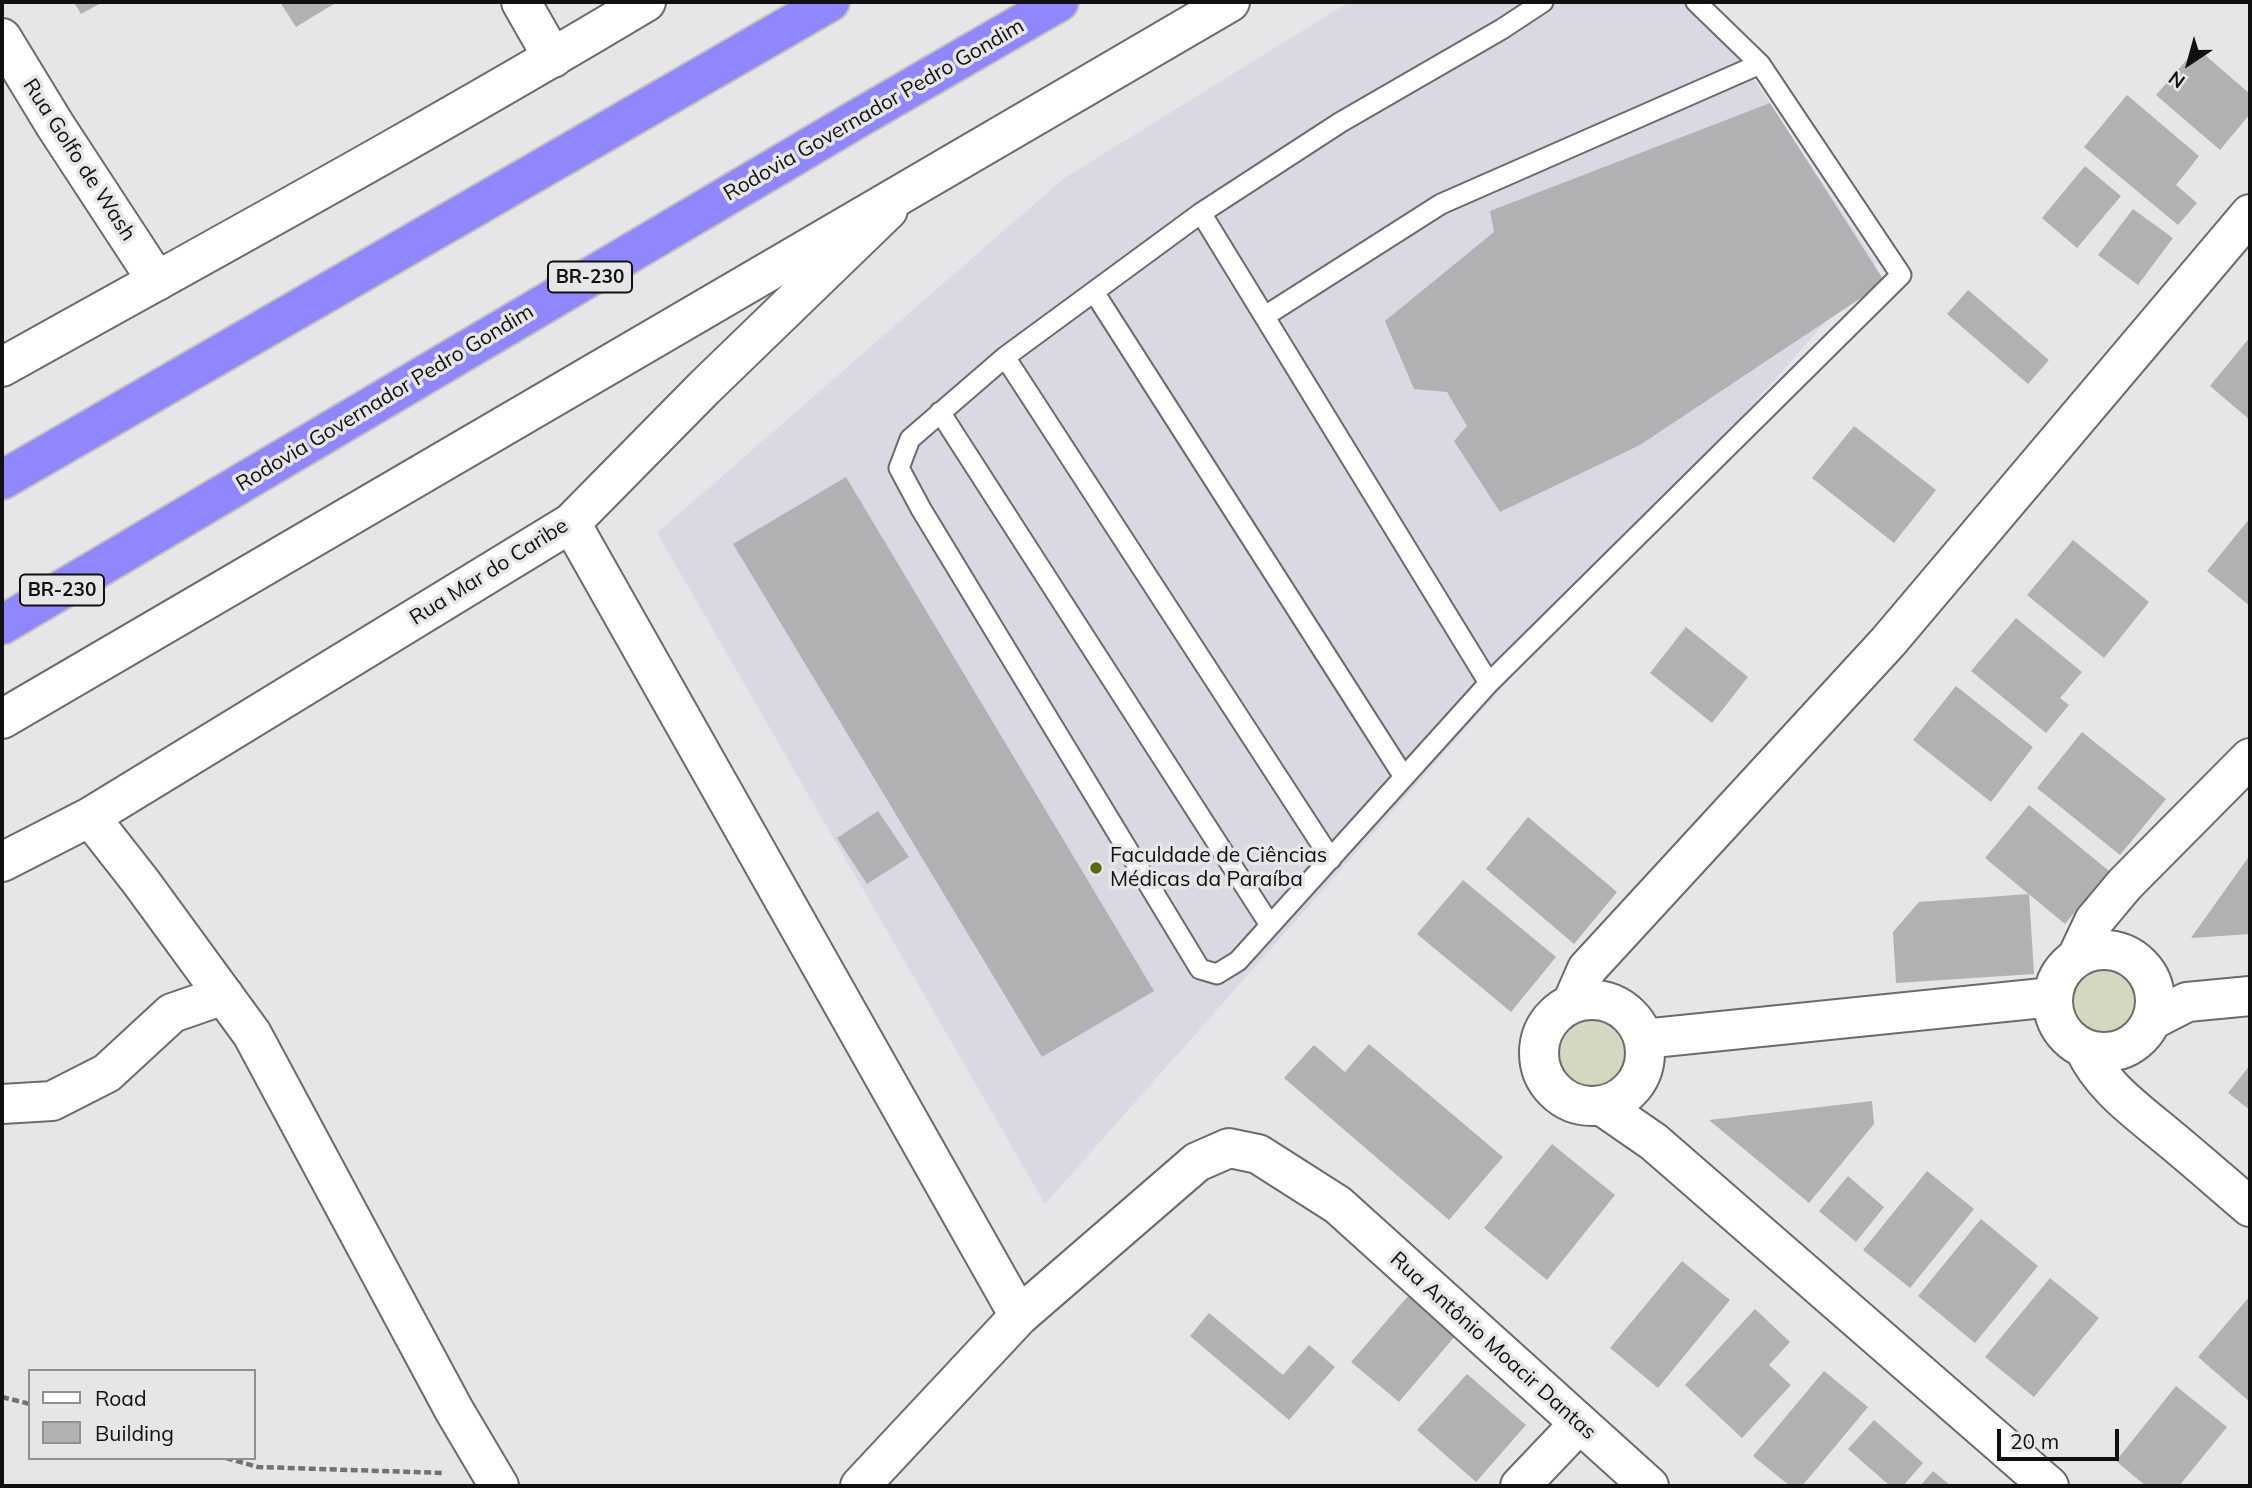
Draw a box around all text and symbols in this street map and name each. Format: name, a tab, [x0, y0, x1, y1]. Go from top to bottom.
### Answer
street label: Rodovia Governador Pedro Gondim	[719, 13, 1029, 207]
north arrow	[2154, 28, 2224, 98]
text: N	[2164, 66, 2190, 94]
street label: Rua Golfo de Wash	[17, 74, 141, 246]
road number: BR-230	[548, 262, 632, 292]
street label: Rodovia Governador Pedro Gondim	[232, 299, 538, 497]
street label: Rua Mar do Caribe	[405, 513, 573, 631]
road number: BR-230	[20, 575, 104, 606]
place label: Faculdade de Ciências Médicas da Paraíba	[1110, 843, 1327, 893]
marker: Faculdade de Ciências Médicas da Paraíba	[1088, 860, 1104, 876]
street label: Rua Antônio Moacir Dantas	[1385, 1247, 1601, 1445]
legend	[28, 1369, 256, 1460]
text: Road	[95, 1385, 146, 1411]
scale bar	[2000, 1414, 2122, 1458]
text: Building	[95, 1420, 174, 1446]
text: 20 m	[2010, 1428, 2059, 1454]

